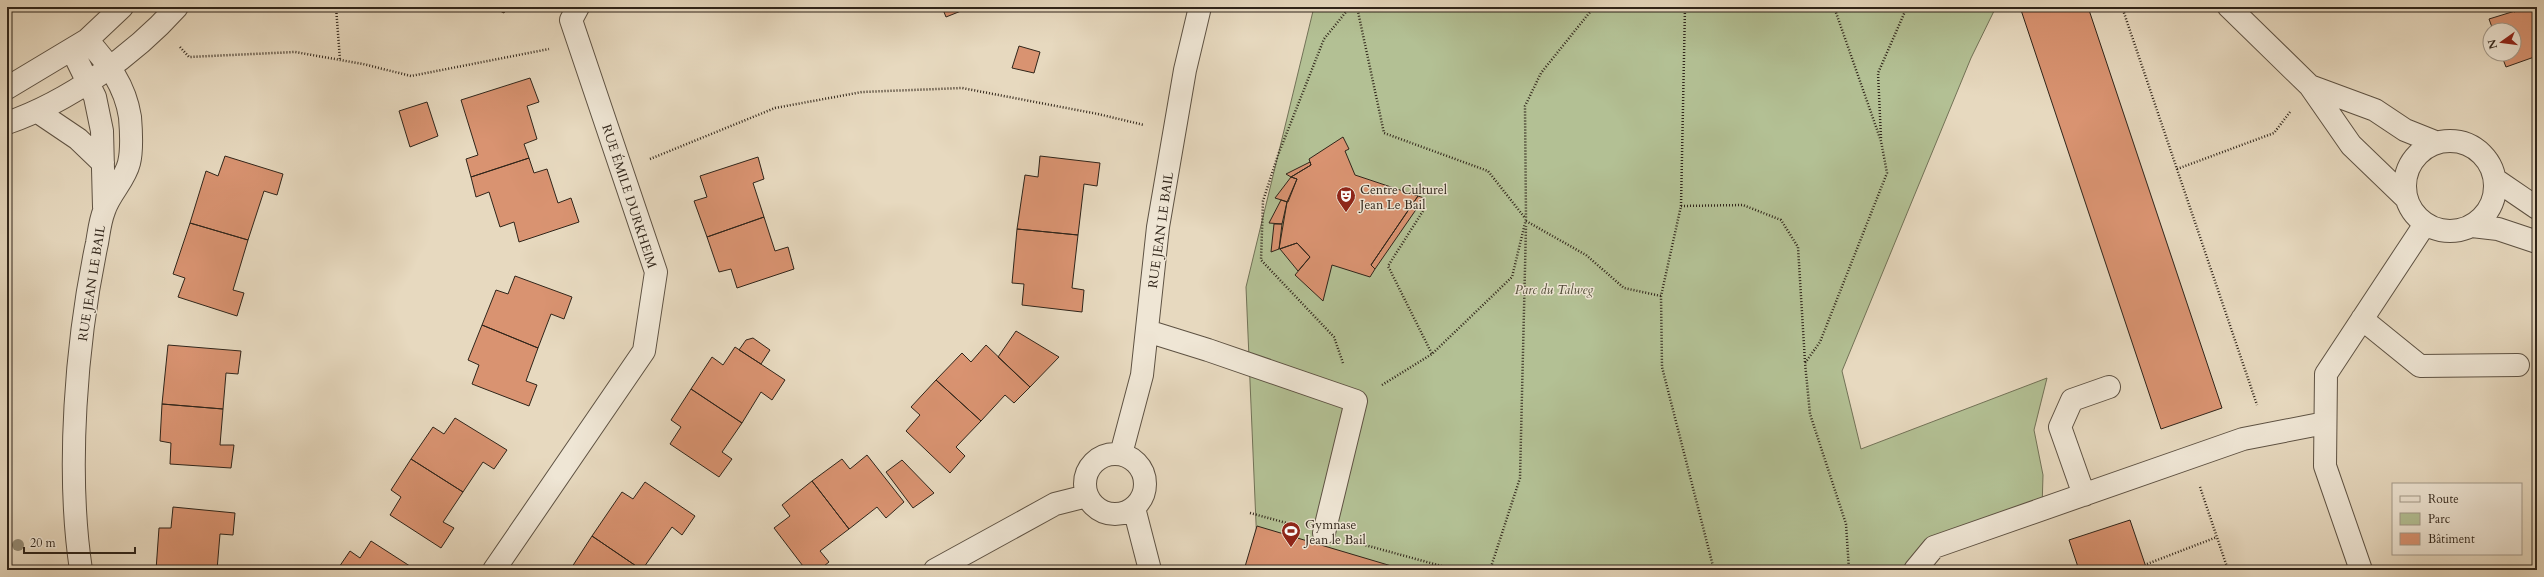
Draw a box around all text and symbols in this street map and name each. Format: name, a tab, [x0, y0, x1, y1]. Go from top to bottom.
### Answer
north arrow	[2482, 22, 2522, 62]
text: N	[2484, 37, 2501, 51]
street label: RUE ÉMILE DURKHEIM	[597, 122, 661, 271]
street label: RUE JEAN LE BAIL	[1144, 171, 1178, 289]
place label: Centre Culturel Jean Le Bail	[1358, 181, 1448, 214]
theatre icon: Centre Culturel Jean Le Bail	[1335, 185, 1357, 213]
street label: RUE JEAN LE BAIL	[74, 224, 110, 342]
park label: Parc du Talweg	[1515, 281, 1594, 299]
legend	[2392, 483, 2522, 555]
text: Route	[2428, 491, 2459, 507]
text: Parc	[2428, 511, 2451, 527]
place label: Gymnase Jean le Bail	[1303, 516, 1367, 549]
sports icon: Gymnase Jean le Bail	[1280, 520, 1302, 548]
scale bar	[24, 529, 135, 555]
text: Bâtiment	[2428, 531, 2475, 547]
text: 20 m	[30, 535, 57, 551]

